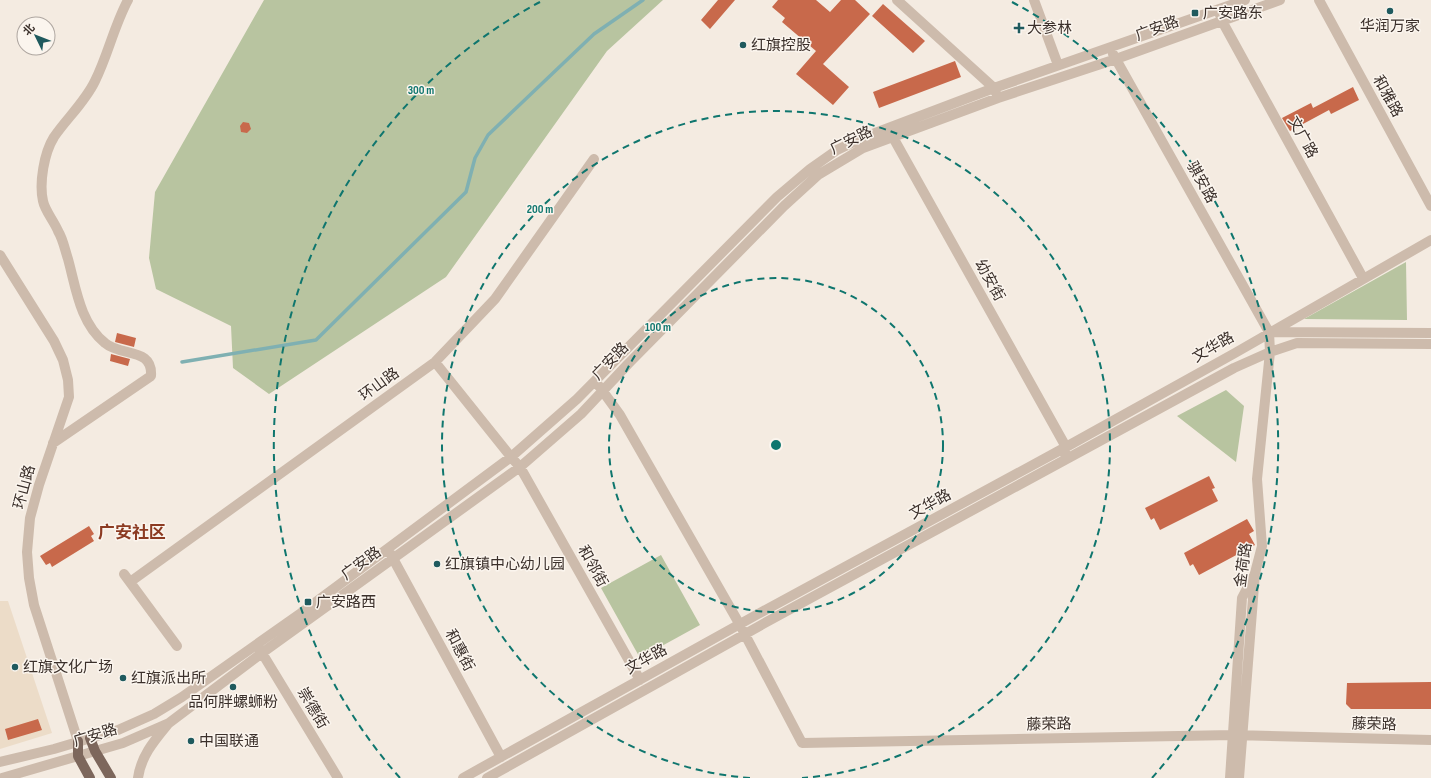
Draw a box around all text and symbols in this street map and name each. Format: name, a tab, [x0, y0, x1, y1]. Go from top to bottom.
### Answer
place label: 广安路东	[1203, 4, 1263, 23]
marker: 华润万家	[1385, 6, 1395, 16]
marker: 广安路东	[1190, 8, 1200, 18]
street label: 广安路	[1133, 12, 1182, 45]
north arrow	[16, 16, 56, 56]
place label: 华润万家	[1360, 17, 1420, 36]
place label: 大参林	[1027, 19, 1072, 38]
text: 北	[21, 21, 38, 38]
marker: 大参林	[1014, 23, 1024, 33]
place label: 红旗控股	[751, 36, 811, 55]
marker: 红旗控股	[738, 40, 748, 50]
street label: 和雅路	[1368, 72, 1407, 121]
text: 300 m	[408, 83, 434, 98]
street label: 文广路	[1283, 113, 1322, 162]
street label: 广安路	[827, 122, 876, 159]
street label: 骐安路	[1182, 158, 1221, 207]
text: 200 m	[527, 202, 553, 217]
street label: 幼安街	[970, 256, 1009, 305]
text: 100 m	[645, 320, 671, 335]
street label: 文华路	[1189, 328, 1237, 367]
street label: 广安路	[588, 339, 633, 384]
street label: 环山路	[356, 363, 403, 405]
centre of rings	[769, 438, 783, 452]
street label: 环山路	[9, 463, 39, 511]
street label: 文华路	[906, 485, 955, 524]
district label: 广安社区	[98, 523, 166, 543]
street label: 金荷路	[1231, 541, 1256, 589]
street label: 广安路	[338, 542, 385, 584]
street label: 和邻街	[573, 542, 612, 591]
place label: 红旗镇中心幼儿园	[445, 555, 565, 574]
marker: 红旗镇中心幼儿园	[432, 559, 442, 569]
place label: 广安路西	[316, 593, 376, 612]
marker: 广安路西	[303, 597, 313, 607]
street label: 和惠街	[441, 626, 479, 675]
street label: 文华路	[622, 640, 671, 679]
place label: 红旗文化广场	[23, 658, 113, 677]
marker: 红旗文化广场	[10, 662, 20, 672]
place label: 红旗派出所	[131, 669, 206, 688]
marker: 红旗派出所	[118, 673, 128, 683]
marker: 品何胖螺蛳粉	[228, 682, 238, 692]
street label: 崇德街	[293, 684, 332, 732]
place label: 品何胖螺蛳粉	[188, 693, 278, 712]
street label: 藤荣路	[1026, 715, 1072, 734]
street label: 藤荣路	[1351, 715, 1397, 734]
street label: 广安路	[71, 720, 119, 751]
place label: 中国联通	[199, 732, 259, 751]
marker: 中国联通	[186, 736, 196, 746]

